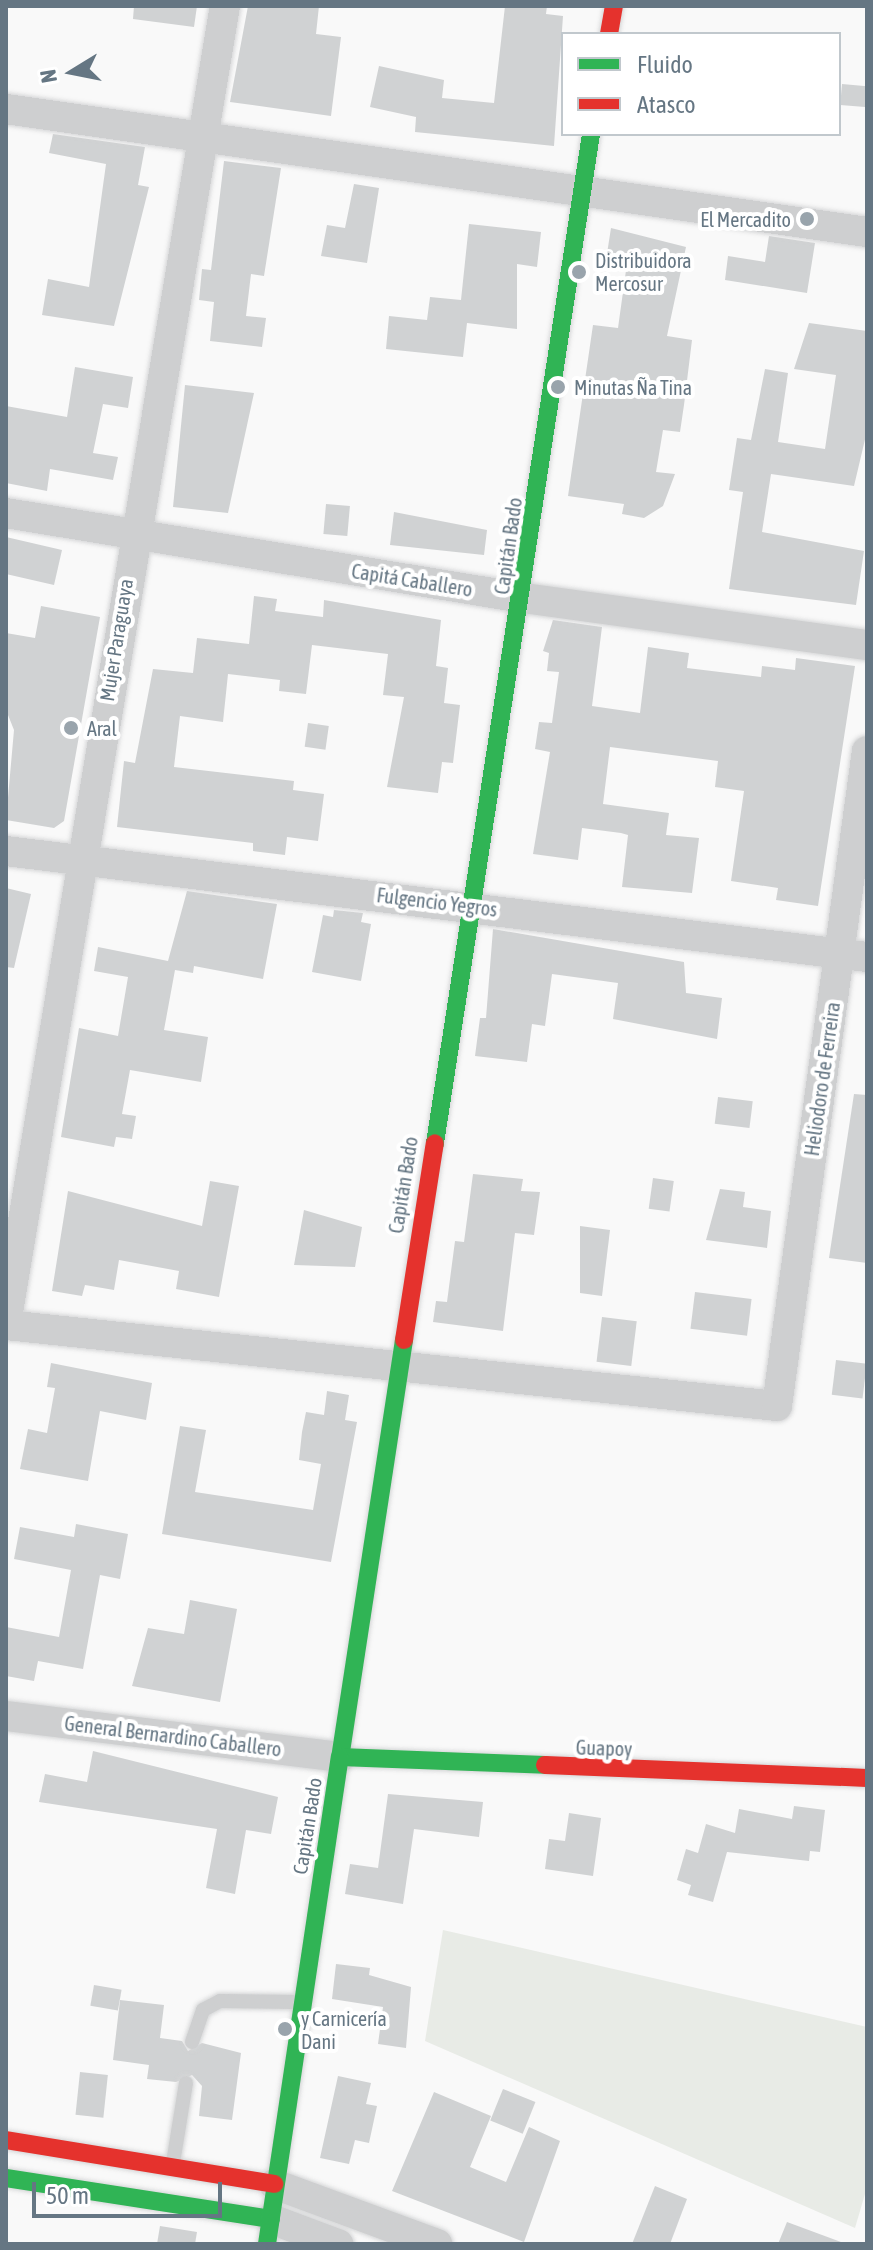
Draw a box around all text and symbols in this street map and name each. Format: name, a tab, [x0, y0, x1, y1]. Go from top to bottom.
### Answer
north arrow	[32, 32, 112, 112]
legend	[561, 32, 841, 136]
text: Fluido	[637, 51, 693, 78]
text: N	[34, 68, 62, 85]
text: Atasco	[637, 91, 695, 118]
place label: El Mercadito	[700, 207, 791, 231]
marker: El Mercadito	[798, 210, 816, 228]
place label: Distribuidora Mercosur	[595, 248, 692, 295]
marker: Distribuidora Mercosur	[570, 263, 588, 281]
place label: Minutas Ña Tina	[574, 375, 692, 399]
marker: Minutas Ña Tina	[549, 378, 567, 396]
street label: Capitán Bado	[489, 496, 527, 596]
street label: Capitá Caballero	[350, 559, 474, 601]
street label: Mujer Paraguaya	[94, 577, 138, 703]
place label: Aral	[87, 716, 117, 740]
marker: Aral	[62, 719, 80, 737]
street label: Fulgencio Yegros	[375, 883, 499, 921]
street label: Heliodoro de Ferreira	[799, 1000, 845, 1158]
street label: Capitán Bado	[384, 1135, 422, 1235]
street label: General Bernardino Caballero	[63, 1711, 283, 1761]
street label: Guapoy	[575, 1735, 633, 1761]
street label: Capitán Bado	[288, 1776, 326, 1876]
place label: y Carnicería Dani	[301, 2006, 387, 2053]
marker: y Carnicería Dani	[276, 2020, 294, 2038]
scale bar	[36, 2166, 226, 2216]
text: 50 m	[46, 2182, 89, 2209]

